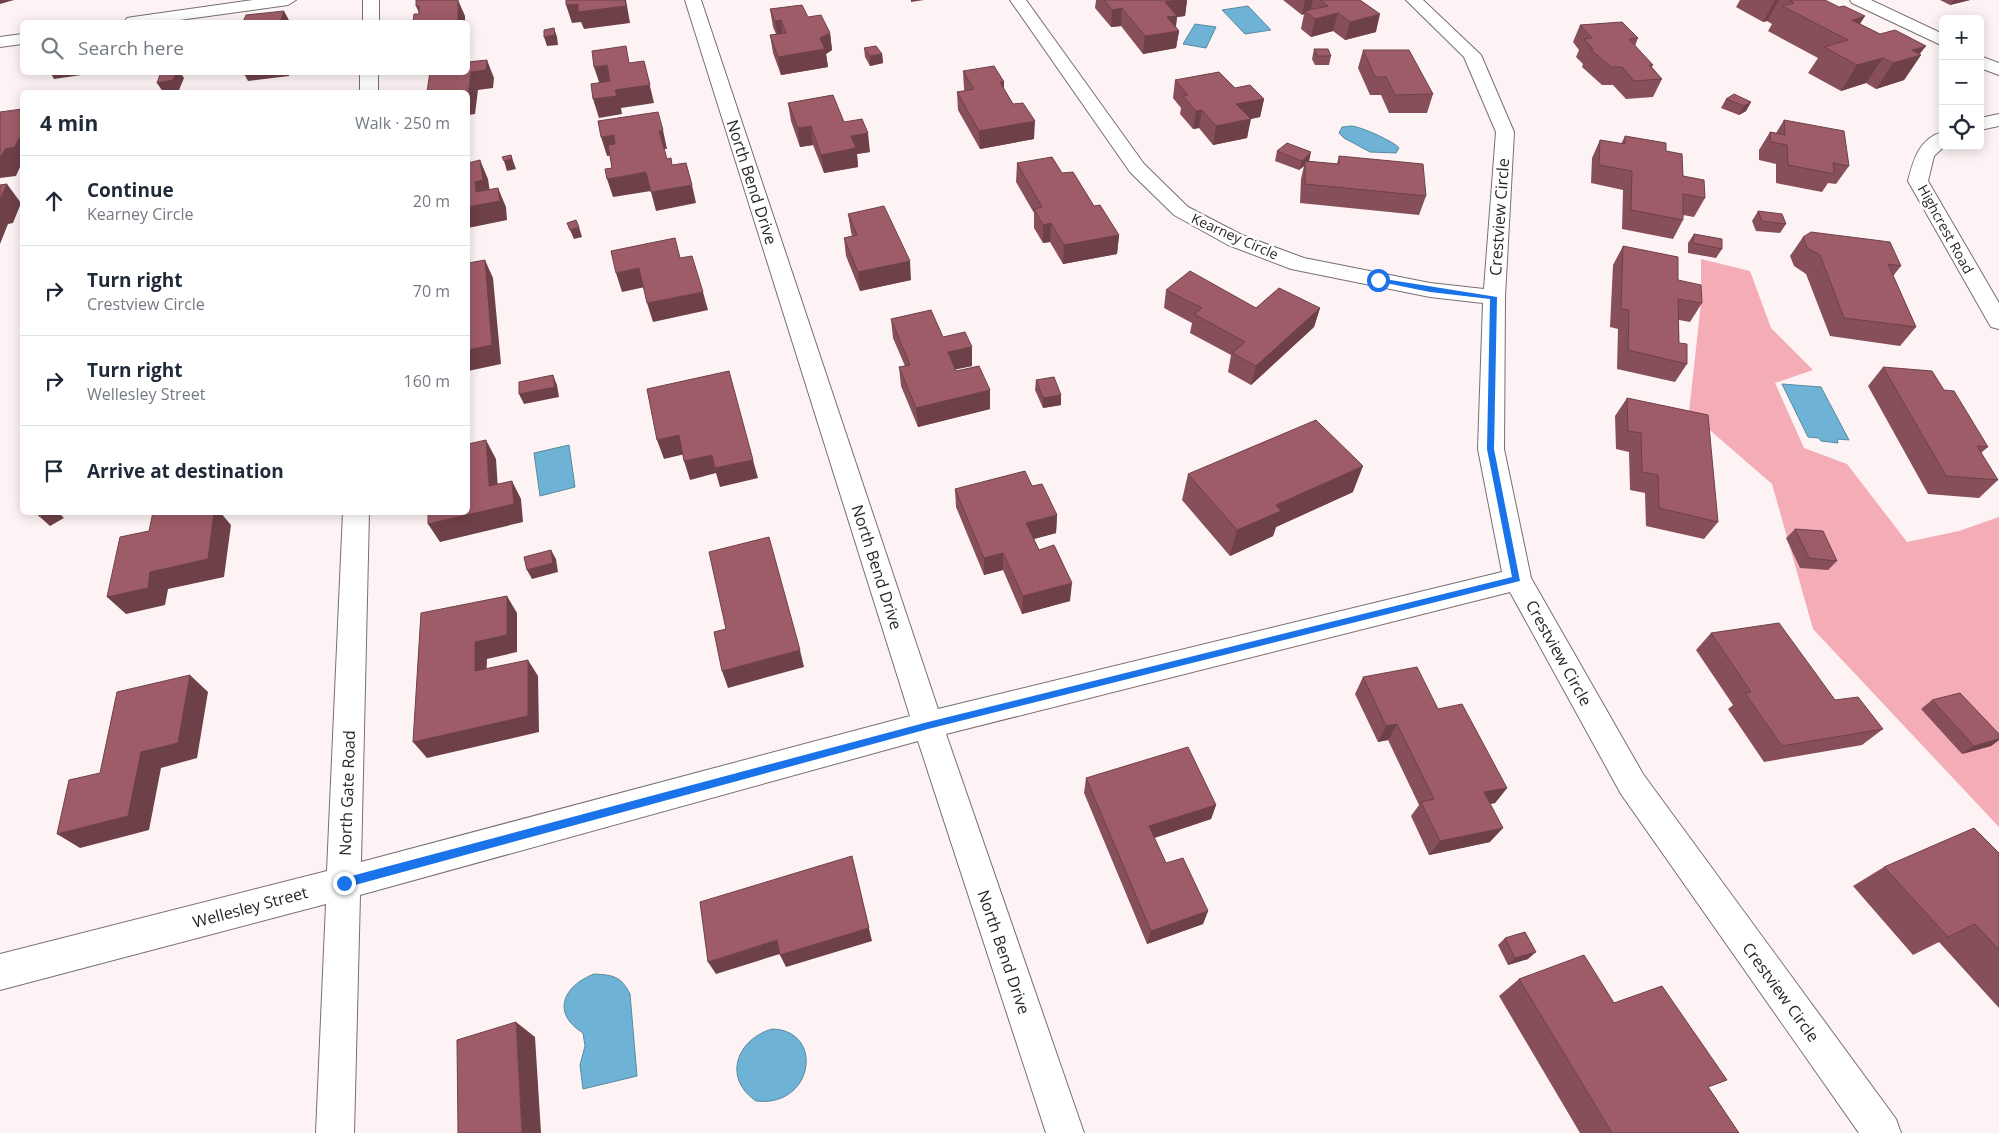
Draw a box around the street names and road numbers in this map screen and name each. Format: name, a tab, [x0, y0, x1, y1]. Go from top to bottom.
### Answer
street label: North Bend Drive	[721, 117, 783, 247]
street label: Crestview Circle	[1484, 157, 1514, 277]
street label: Highcrest Road	[1914, 181, 1978, 277]
street label: Kearney Circle	[1189, 208, 1282, 264]
street label: North Bend Drive	[846, 502, 908, 632]
street label: Crestview Circle	[1521, 596, 1597, 710]
street label: North Gate Road	[334, 730, 360, 856]
street label: Wellesley Street	[190, 881, 310, 933]
street label: North Bend Drive	[972, 887, 1036, 1017]
street label: Crestview Circle	[1737, 938, 1825, 1046]

